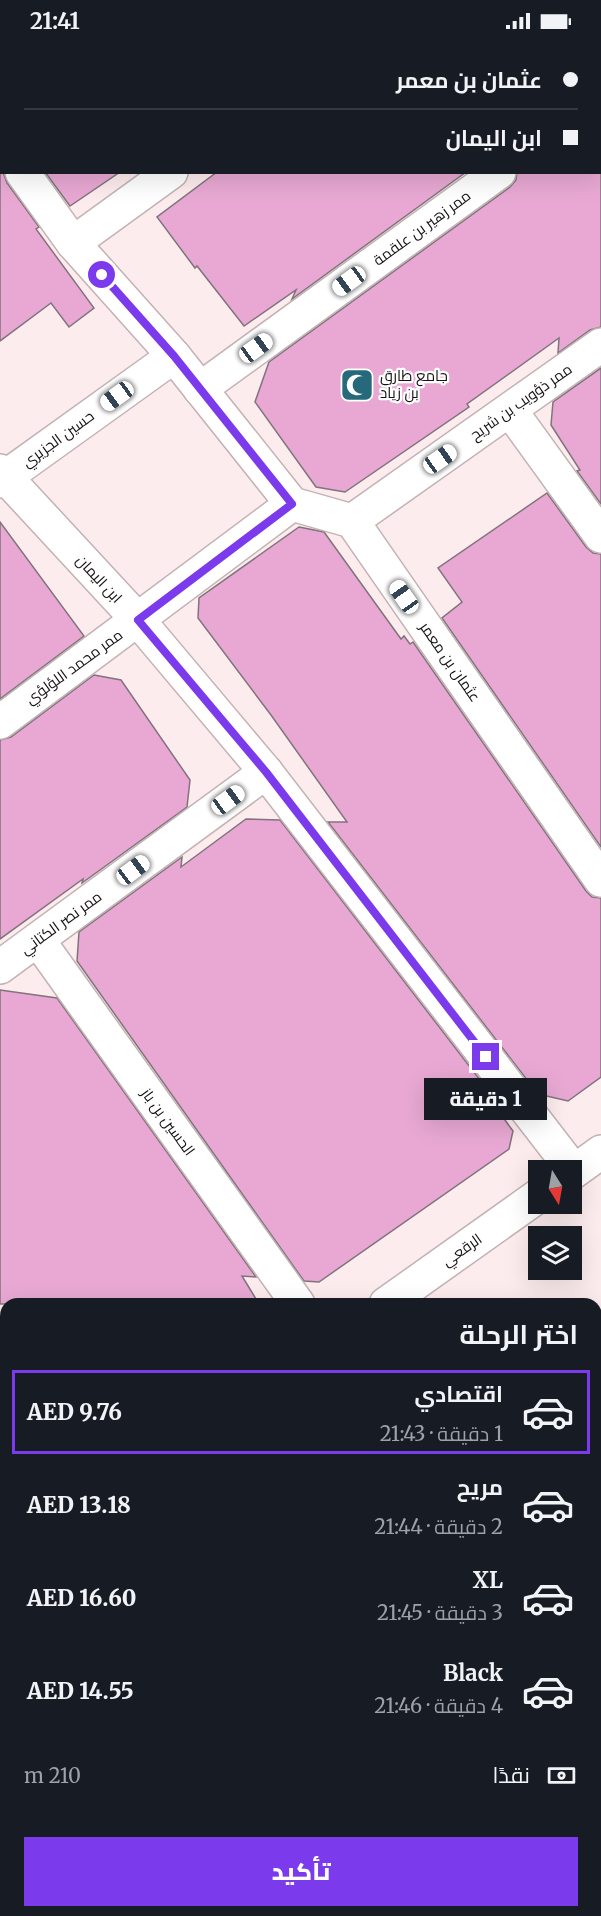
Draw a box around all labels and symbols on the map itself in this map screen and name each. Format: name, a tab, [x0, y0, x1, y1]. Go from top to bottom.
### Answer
street label: ممر زهير بن علقمة	[369, 186, 475, 270]
route start	[88, 261, 115, 288]
car	[329, 263, 369, 299]
car	[236, 330, 276, 366]
street label: ممر ذؤويب بن شريح	[466, 359, 577, 446]
place label: جامع طارق بن زياد	[380, 366, 448, 403]
mosque icon: جامع طارق بن زياد	[339, 367, 375, 403]
car	[97, 378, 137, 414]
street label: حسين الجزيري	[18, 406, 99, 474]
car	[420, 441, 460, 477]
street label: ابن اليمان	[71, 551, 127, 607]
car	[386, 577, 422, 617]
street label: عثمان بن معمر	[414, 617, 485, 706]
street label: ممر محمد اللؤلؤي	[21, 625, 128, 711]
car	[208, 782, 248, 818]
car	[113, 852, 153, 888]
street label: ممر نصر الكتاني	[16, 887, 107, 961]
route end	[472, 1043, 499, 1070]
callout: 1 دقيقة	[424, 1078, 548, 1120]
street label: الحسين بن باز	[136, 1083, 199, 1160]
north arrow	[528, 1160, 582, 1214]
street label: الرقعي	[438, 1229, 487, 1273]

